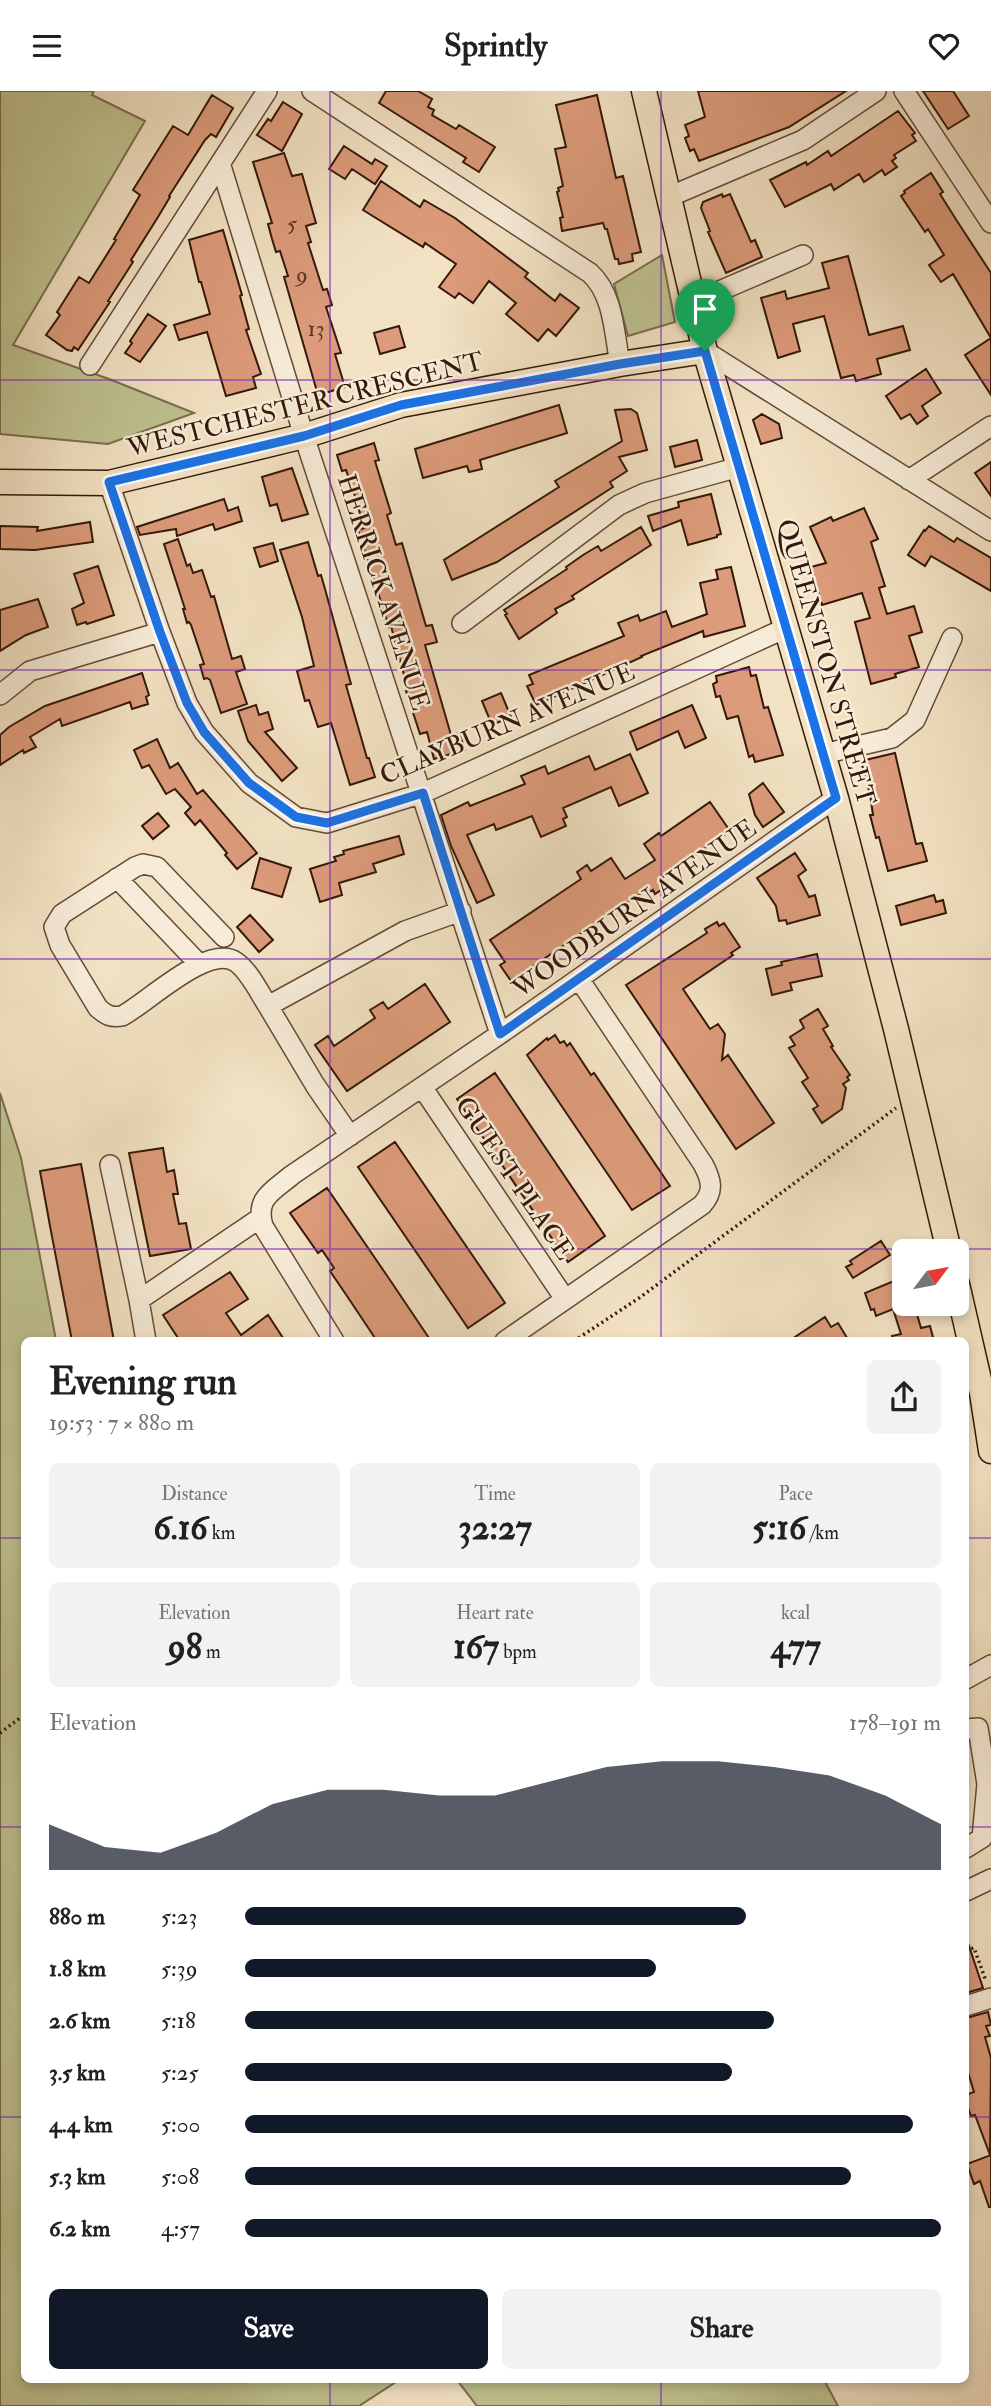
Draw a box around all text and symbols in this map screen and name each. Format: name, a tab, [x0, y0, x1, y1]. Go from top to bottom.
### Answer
text: Sprintly	[444, 26, 547, 66]
icon: menu	[28, 27, 66, 65]
icon: heart	[925, 27, 963, 65]
house number: 5	[287, 209, 297, 238]
house number: 9	[294, 260, 308, 289]
pin	[675, 279, 735, 351]
icon: arrive	[686, 290, 724, 328]
house number: 13	[307, 314, 325, 343]
street label: WESTCHESTER CRESCENT	[123, 345, 487, 465]
street label: HERRICK AVENUE	[330, 470, 436, 714]
street label: QUEENSTON STREET	[770, 515, 882, 809]
street label: CLAYBURN AVENUE	[375, 656, 640, 792]
street label: WOODBURN AVENUE	[506, 812, 763, 1006]
street label: GUEST PLACE	[448, 1091, 581, 1266]
north arrow	[892, 1239, 970, 1316]
map controls	[892, 1239, 969, 1316]
text: Evening run	[49, 1358, 237, 1406]
button: share	[867, 1360, 941, 1434]
text: 19:53 · 7 × 880 m	[49, 1408, 194, 1437]
text: Distance	[161, 1482, 228, 1506]
text: Time	[474, 1482, 516, 1506]
text: Pace	[779, 1482, 813, 1506]
text: 6.16	[153, 1506, 208, 1550]
text: 32:27	[458, 1506, 532, 1550]
text: 5:16	[752, 1506, 806, 1550]
text: km	[208, 1521, 235, 1545]
text: /km	[806, 1521, 839, 1545]
text: Elevation	[158, 1601, 231, 1625]
text: Heart rate	[456, 1601, 534, 1625]
text: kcal	[781, 1601, 810, 1625]
text: 98	[168, 1625, 202, 1669]
text: 167	[453, 1625, 499, 1669]
text: 477	[771, 1625, 821, 1669]
text: m	[202, 1640, 221, 1664]
text: bpm	[499, 1640, 537, 1664]
text: Elevation	[49, 1708, 137, 1737]
text: 178–191 m	[849, 1708, 941, 1737]
text: 880 m	[49, 1902, 105, 1931]
text: 5:23	[161, 1902, 197, 1931]
text: 1.8 km	[49, 1954, 106, 1983]
text: 5:39	[161, 1954, 197, 1983]
text: 2.6 km	[49, 2006, 110, 2035]
text: 5:18	[161, 2006, 196, 2035]
text: 3.5 km	[49, 2058, 106, 2087]
text: 5:25	[161, 2058, 199, 2087]
text: 4.4 km	[49, 2110, 113, 2139]
text: 5:00	[161, 2110, 200, 2139]
text: 5.3 km	[49, 2162, 106, 2191]
text: 5:08	[161, 2162, 199, 2191]
text: 6.2 km	[49, 2214, 110, 2243]
text: 4:57	[161, 2214, 200, 2243]
button: Save	[49, 2289, 488, 2369]
button: Share	[502, 2289, 941, 2369]

